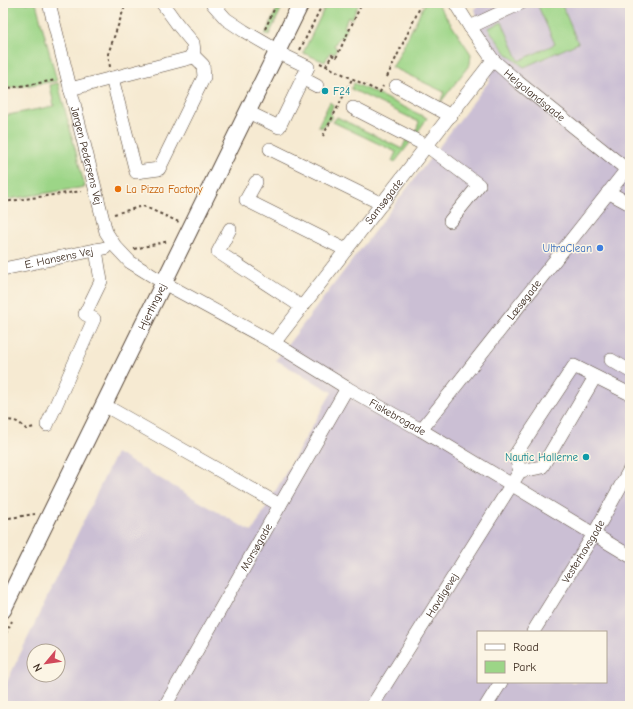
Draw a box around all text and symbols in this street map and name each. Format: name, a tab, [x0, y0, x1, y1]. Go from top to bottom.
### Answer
street label: Helgolandsgade	[501, 67, 568, 125]
place label: F24	[333, 85, 350, 98]
marker: F24	[320, 86, 330, 96]
street label: Jørgen Pedersens Vej	[68, 105, 105, 206]
street label: Samsøgade	[362, 176, 406, 227]
place label: La Pizza Factory	[126, 183, 203, 196]
marker: La Pizza Factory	[113, 184, 123, 194]
place label: UltraClean	[543, 242, 592, 255]
marker: UltraClean	[595, 243, 605, 253]
street label: E. Hansens Vej	[24, 245, 94, 271]
street label: Læsøgade	[504, 277, 544, 323]
street label: Hjertingvej	[135, 281, 169, 332]
street label: Fiskebrogade	[367, 396, 429, 439]
place label: Nautic Hallerne	[505, 451, 578, 464]
marker: Nautic Hallerne	[581, 452, 591, 462]
street label: Vesterhavsgade	[559, 517, 608, 585]
street label: Morsøgade	[238, 521, 275, 574]
street label: Havdigevej	[423, 571, 461, 620]
legend	[477, 631, 607, 683]
text: Road	[513, 640, 539, 654]
north arrow	[26, 643, 66, 683]
text: Park	[513, 660, 536, 674]
text: N	[30, 661, 45, 674]

